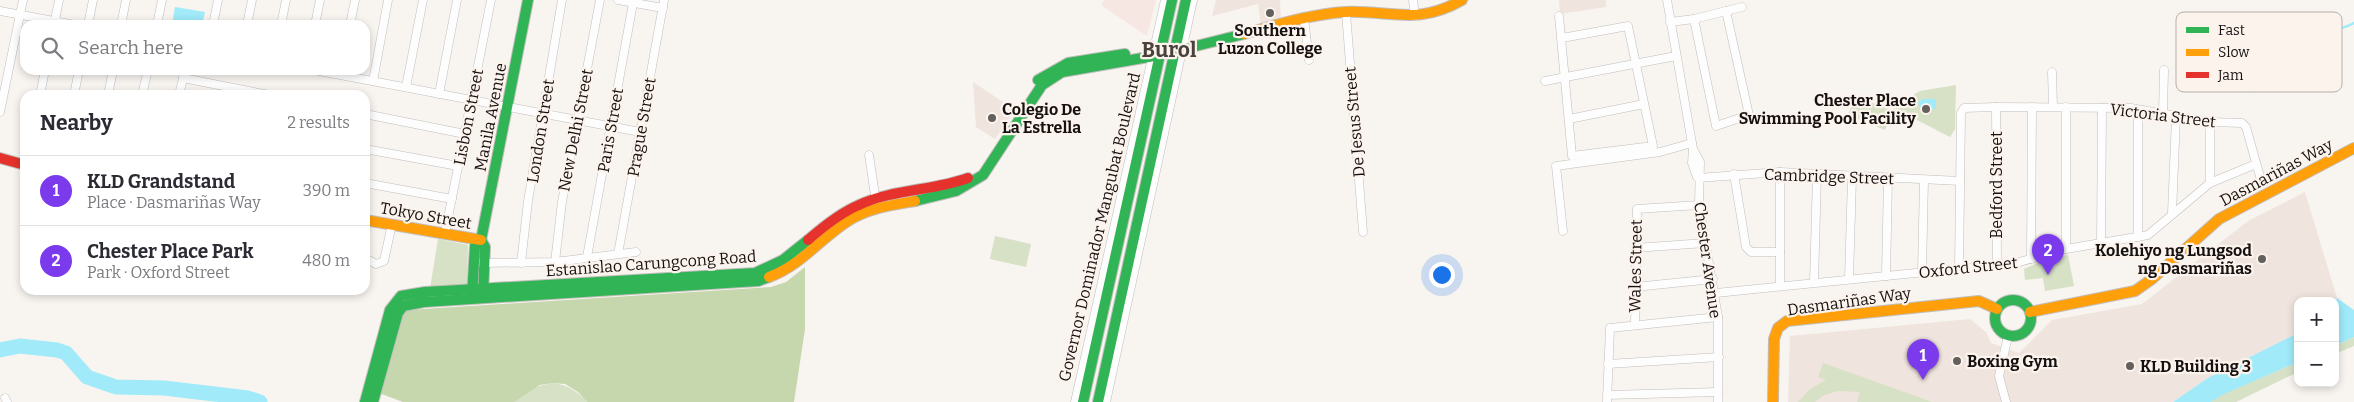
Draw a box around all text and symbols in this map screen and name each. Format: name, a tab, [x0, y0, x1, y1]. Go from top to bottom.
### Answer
marker: Southern Luzon College	[1264, 7, 1276, 19]
legend	[2176, 12, 2342, 92]
search box	[20, 20, 370, 75]
place label: Southern Luzon College	[1218, 21, 1322, 58]
text: Fast	[2218, 22, 2245, 39]
icon: search	[38, 34, 66, 62]
text: Search here	[78, 36, 183, 59]
district label: Burol	[1142, 37, 1197, 63]
text: Slow	[2218, 44, 2250, 61]
street label: Manila Avenue	[471, 61, 510, 173]
street label: De Jesus Street	[1340, 66, 1369, 178]
street label: Lisbon Street	[450, 67, 487, 167]
street label: New Delhi Street	[554, 67, 597, 193]
text: Jam	[2217, 67, 2244, 84]
street label: Governor Dominador Mangubat Boulevard	[1055, 70, 1144, 383]
street label: Prague Street	[623, 76, 660, 178]
street label: London Street	[523, 77, 558, 184]
street label: Paris Street	[594, 86, 627, 174]
place label: Chester Place Swimming Pool Facility	[1739, 91, 1916, 128]
place label: Colegio De La Estrella	[1002, 100, 1081, 137]
street label: Victoria Street	[2109, 100, 2217, 131]
marker: Chester Place Swimming Pool Facility	[1920, 103, 1932, 115]
text: Nearby	[40, 110, 113, 136]
marker: Colegio De La Estrella	[986, 112, 998, 124]
text: 2 results	[287, 113, 350, 132]
street label: Bedford Street	[1987, 131, 2006, 239]
street label: Dasmariñas Way	[2217, 135, 2336, 210]
street label: Cambridge Street	[1764, 165, 1895, 188]
text: KLD Grandstand	[87, 170, 235, 193]
text: 1	[53, 181, 59, 200]
text: 390 m	[303, 181, 350, 200]
text: Place · Dasmariñas Way	[87, 193, 261, 212]
street label: Tokyo Street	[379, 198, 473, 233]
street label: Chester Avenue	[1690, 201, 1725, 319]
street label: Wales Street	[1625, 219, 1646, 313]
pin: 2	[2032, 234, 2064, 275]
text: Chester Place Park	[87, 240, 253, 263]
place label: Kolehiyo ng Lungsod ng Dasmariñas	[2095, 241, 2252, 278]
street label: Estanislao Carungcong Road	[545, 247, 758, 280]
text: 2	[51, 251, 61, 270]
text: 480 m	[302, 251, 350, 270]
street label: Oxford Street	[1918, 253, 2019, 282]
marker: Kolehiyo ng Lungsod ng Dasmariñas	[2256, 253, 2268, 265]
your location	[1429, 262, 1455, 288]
text: Park · Oxford Street	[87, 263, 230, 282]
street label: Dasmariñas Way	[1786, 283, 1913, 320]
map controls	[2294, 297, 2339, 387]
button: +	[2294, 297, 2339, 342]
pin: 1	[1907, 339, 1939, 380]
button: −	[2294, 342, 2339, 387]
place label: Boxing Gym	[1967, 352, 2058, 371]
marker: Boxing Gym	[1951, 355, 1963, 367]
place label: KLD Building 3	[2140, 357, 2251, 376]
marker: KLD Building 3	[2124, 360, 2136, 372]

